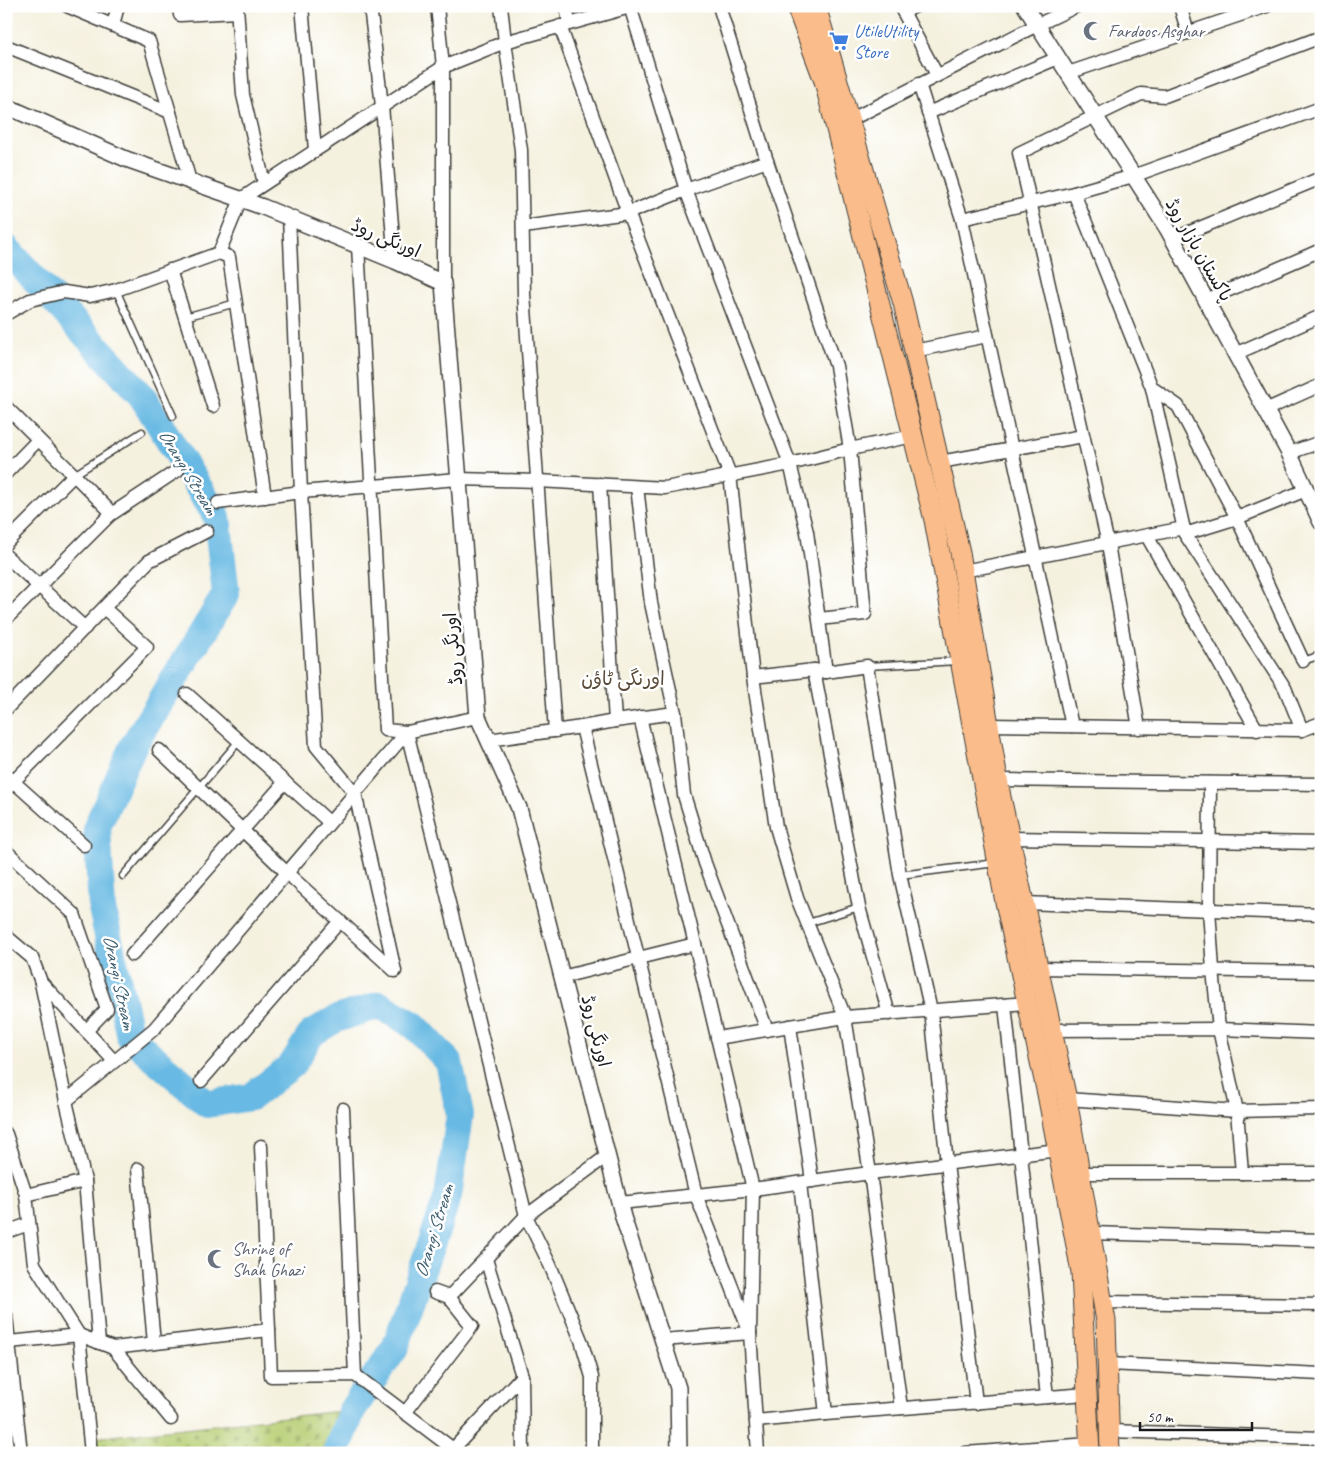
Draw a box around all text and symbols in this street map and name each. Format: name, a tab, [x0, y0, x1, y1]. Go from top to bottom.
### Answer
place label: UtileUtility Store	[854, 20, 920, 63]
mosque icon: Fardoos Asghar	[1082, 20, 1104, 42]
place label: Fardoos Asghar	[1108, 20, 1207, 42]
supermarket icon: UtileUtility Store	[828, 30, 850, 52]
street label: پاکستان بازار روڈ	[1160, 195, 1237, 306]
street label: اورنگی روڈ	[348, 214, 424, 262]
water label: Orangi Stream	[153, 425, 224, 520]
street label: اورنگی روڈ	[439, 612, 467, 686]
district label: اورنگی ٹاؤن	[581, 667, 665, 691]
water label: Orangi Stream	[97, 933, 141, 1033]
street label: اورنگی روڈ	[576, 993, 616, 1069]
water label: Orangi Stream	[409, 1180, 460, 1280]
place label: Shrine of Shah Ghazi	[232, 1238, 306, 1281]
mosque icon: Shrine of Shah Ghazi	[206, 1248, 228, 1270]
scale bar	[1140, 1399, 1252, 1431]
text: 50 m	[1147, 1408, 1174, 1427]

